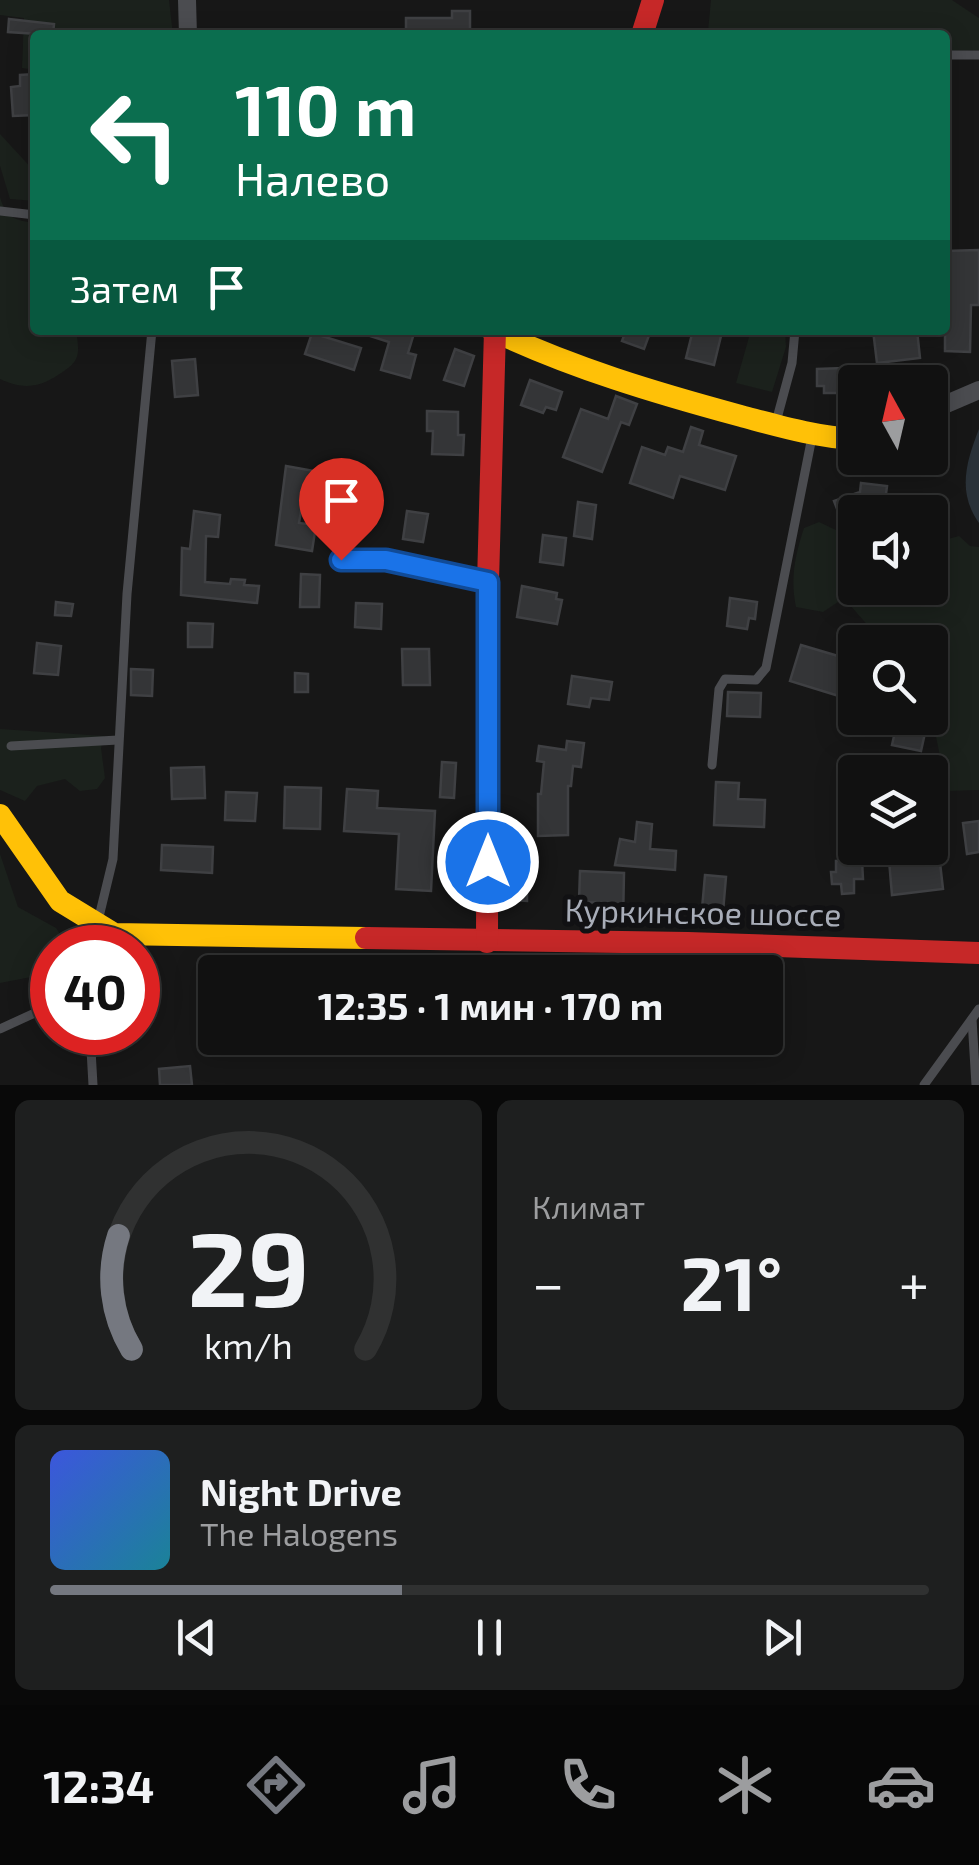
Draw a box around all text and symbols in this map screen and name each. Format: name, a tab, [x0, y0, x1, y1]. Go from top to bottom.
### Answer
text: 110 m	[235, 66, 416, 150]
icon: left	[70, 70, 200, 200]
text: Налево	[235, 151, 390, 205]
icon: arrive	[199, 260, 254, 315]
text: Затем	[70, 265, 179, 311]
north arrow	[838, 365, 948, 475]
map controls	[838, 365, 948, 865]
pin	[299, 458, 384, 561]
icon: arrive	[314, 473, 369, 528]
button: sound	[838, 495, 948, 605]
button: search	[838, 625, 948, 735]
button: layers	[838, 755, 948, 865]
position arrow	[436, 810, 540, 914]
street label: Куркинское шоссе	[564, 890, 842, 933]
speed limit sign: 40	[30, 925, 160, 1055]
text: 12:35 · 1 мин · 170 m	[318, 982, 663, 1028]
text: Климат	[532, 1187, 645, 1225]
text: 29	[188, 1203, 309, 1328]
text: 21°	[681, 1236, 782, 1326]
text: −	[532, 1249, 564, 1315]
text: +	[899, 1249, 929, 1315]
text: km/h	[204, 1323, 293, 1366]
text: Night Drive	[200, 1468, 402, 1514]
text: The Halogens	[200, 1514, 398, 1552]
icon: previous	[169, 1610, 224, 1665]
icon: pause	[462, 1610, 517, 1665]
icon: next	[755, 1610, 810, 1665]
icon: directions	[241, 1750, 311, 1820]
icon: music	[397, 1750, 467, 1820]
icon: phone	[553, 1750, 623, 1820]
icon: climate	[710, 1750, 780, 1820]
icon: car	[866, 1750, 936, 1820]
text: 12:34	[43, 1758, 154, 1812]

